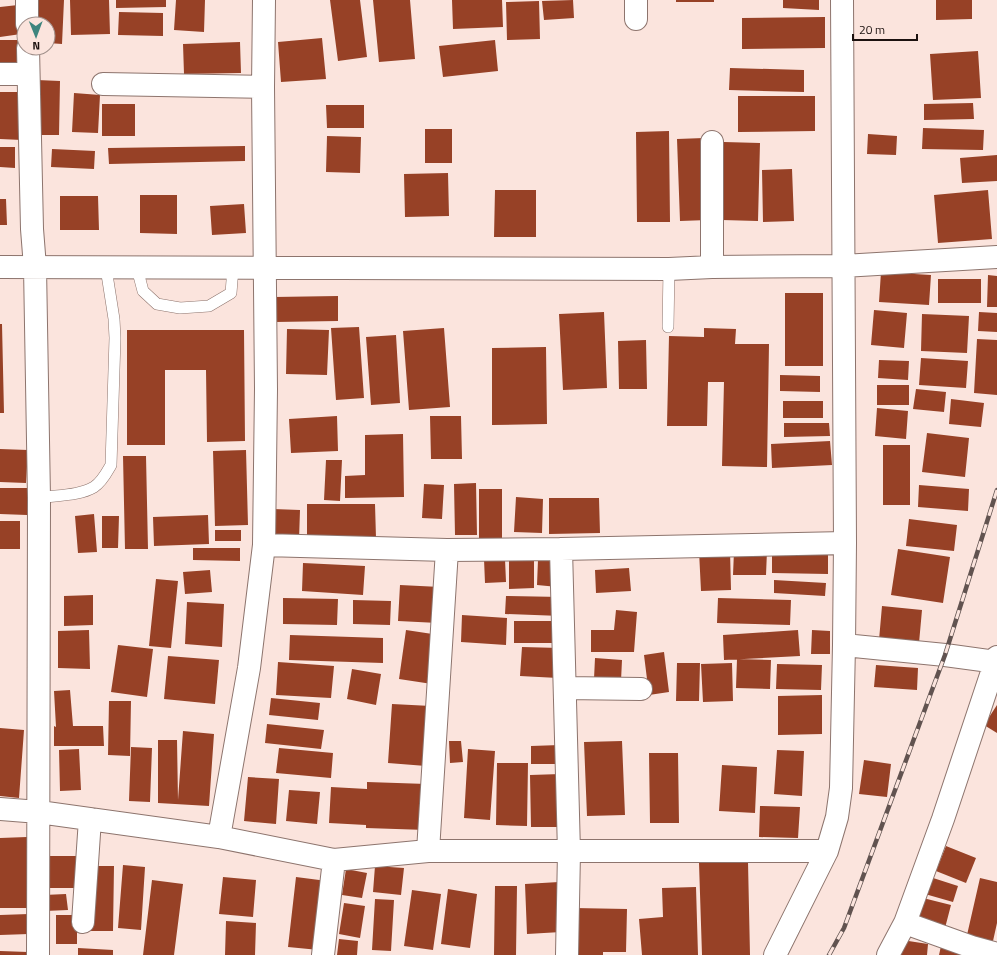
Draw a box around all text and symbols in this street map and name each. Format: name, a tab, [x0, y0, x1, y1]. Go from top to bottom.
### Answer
north arrow	[16, 16, 56, 56]
scale bar	[853, 16, 917, 42]
text: 20 m	[859, 20, 885, 39]
text: N	[32, 38, 40, 54]

